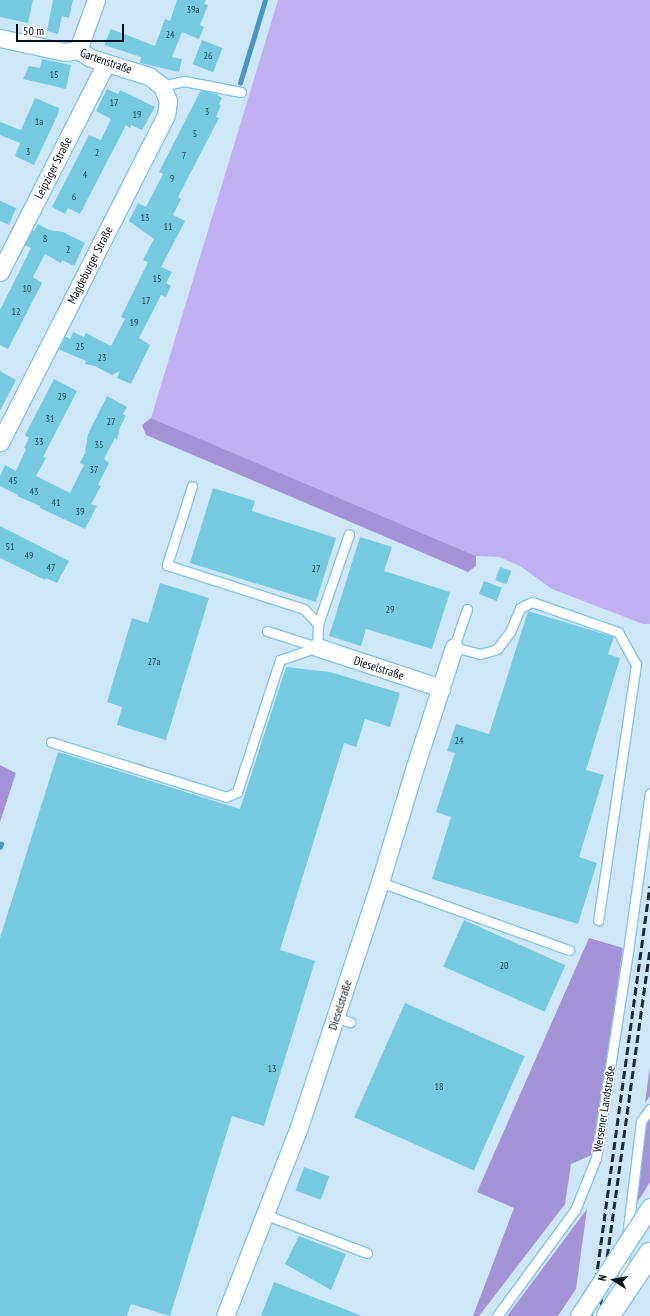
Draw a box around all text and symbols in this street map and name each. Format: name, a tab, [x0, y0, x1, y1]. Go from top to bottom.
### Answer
house number: 39a	[187, 4, 199, 16]
scale bar	[18, 16, 126, 42]
text: 50 m	[23, 23, 44, 38]
house number: 24	[166, 29, 174, 41]
street label: Gartenstraße	[78, 45, 134, 77]
house number: 26	[204, 50, 212, 62]
house number: 15	[50, 69, 58, 81]
house number: 17	[110, 97, 118, 109]
house number: 3	[205, 106, 209, 118]
house number: 19	[133, 109, 141, 121]
house number: 1a	[35, 116, 43, 128]
house number: 5	[193, 128, 197, 140]
street label: Leipziger Straße	[31, 135, 75, 201]
house number: 3	[26, 146, 30, 158]
house number: 2	[95, 147, 99, 159]
house number: 7	[182, 150, 186, 162]
house number: 4	[83, 169, 87, 181]
house number: 9	[170, 173, 174, 185]
house number: 6	[72, 191, 76, 203]
house number: 13	[141, 212, 149, 224]
house number: 11	[164, 221, 172, 233]
street label: Magdeburger Straße	[64, 224, 116, 306]
house number: 8	[43, 233, 47, 245]
house number: 2	[66, 244, 70, 256]
house number: 15	[153, 273, 161, 285]
house number: 10	[23, 283, 31, 295]
house number: 17	[142, 295, 150, 307]
house number: 12	[12, 306, 20, 318]
house number: 19	[130, 317, 138, 329]
house number: 25	[76, 341, 84, 353]
house number: 23	[98, 352, 106, 364]
house number: 29	[58, 391, 66, 403]
house number: 31	[46, 413, 54, 425]
house number: 27	[107, 416, 115, 428]
house number: 33	[35, 436, 43, 448]
house number: 35	[95, 439, 103, 451]
house number: 37	[90, 464, 98, 476]
house number: 45	[9, 475, 17, 487]
house number: 43	[30, 486, 38, 498]
house number: 41	[52, 497, 60, 509]
house number: 39	[76, 506, 84, 518]
house number: 51	[6, 541, 14, 553]
house number: 49	[25, 550, 33, 562]
house number: 47	[47, 562, 55, 574]
house number: 27	[312, 563, 320, 575]
house number: 29	[386, 604, 394, 616]
street label: Dieselstraße	[352, 653, 406, 683]
house number: 27a	[148, 656, 160, 668]
house number: 24	[455, 735, 463, 747]
house number: 20	[500, 960, 508, 972]
street label: Dieselstraße	[325, 978, 355, 1032]
house number: 13	[268, 1063, 276, 1075]
street label: Wersener Landstraße	[590, 1065, 618, 1153]
house number: 18	[435, 1081, 443, 1093]
north arrow	[594, 1260, 634, 1300]
text: N	[595, 1273, 610, 1282]

